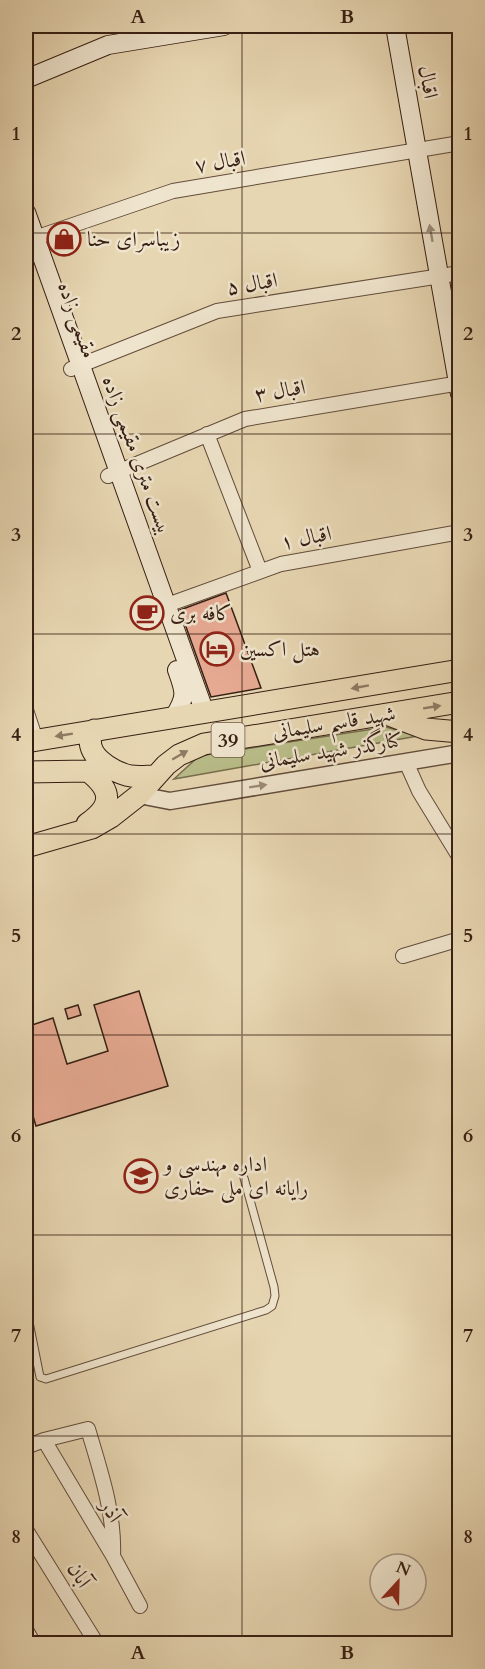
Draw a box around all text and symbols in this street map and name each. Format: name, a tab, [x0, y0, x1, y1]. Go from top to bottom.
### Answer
text: A	[130, 3, 146, 30]
text: B	[340, 3, 354, 30]
street label: اقبال	[411, 63, 445, 101]
text: 1	[11, 120, 21, 147]
text: 1	[463, 120, 473, 147]
street label: اقبال ۷	[192, 144, 248, 180]
shop icon: زیباسرای حنا	[46, 221, 82, 257]
one-way arrow	[427, 223, 436, 242]
place label: زیباسرای حنا	[87, 225, 180, 254]
street label: اقبال ۵	[224, 266, 280, 302]
street label: مقیمی زاده	[50, 278, 104, 362]
text: 2	[11, 320, 21, 347]
text: 2	[463, 320, 473, 347]
street label: بیست متری مقیمی زاده	[95, 372, 179, 538]
street label: اقبال ۳	[252, 373, 308, 409]
street label: اقبال ۱	[278, 519, 334, 557]
text: 3	[11, 521, 21, 548]
text: 3	[463, 521, 473, 548]
cafe icon: کافه بری	[129, 595, 165, 631]
place label: کافه بری	[170, 599, 232, 628]
hotel icon: هتل اکسین	[199, 631, 235, 667]
place label: هتل اکسین	[240, 635, 320, 664]
one-way arrow	[351, 683, 370, 692]
street label: شهید قاسم سلیمانی	[270, 699, 399, 753]
one-way arrow	[423, 702, 442, 711]
text: 4	[11, 721, 21, 748]
text: 4	[463, 721, 473, 748]
road number: 39	[212, 723, 244, 757]
street label: کنارگذر شهید سلیمانی	[257, 724, 405, 777]
one-way arrow	[55, 731, 74, 740]
one-way arrow	[172, 750, 188, 761]
one-way arrow	[249, 781, 268, 790]
text: 5	[11, 922, 21, 949]
text: 5	[463, 922, 473, 949]
text: 6	[11, 1122, 21, 1149]
text: 6	[463, 1122, 473, 1149]
place label: اداره مهندسی و رایانه ای ملی حفاری	[162, 1150, 308, 1204]
school or university icon: اداره مهندسی و رایانه ای ملی حفاری	[123, 1158, 159, 1194]
text: 7	[11, 1322, 21, 1349]
text: 7	[463, 1322, 473, 1349]
street label: آذر	[92, 1492, 130, 1530]
text: 8	[11, 1523, 21, 1550]
text: 8	[463, 1523, 473, 1550]
north arrow	[368, 1552, 428, 1612]
text: N	[393, 1556, 414, 1582]
street label: آبان	[60, 1557, 99, 1596]
text: A	[130, 1639, 146, 1666]
text: B	[340, 1639, 354, 1666]

